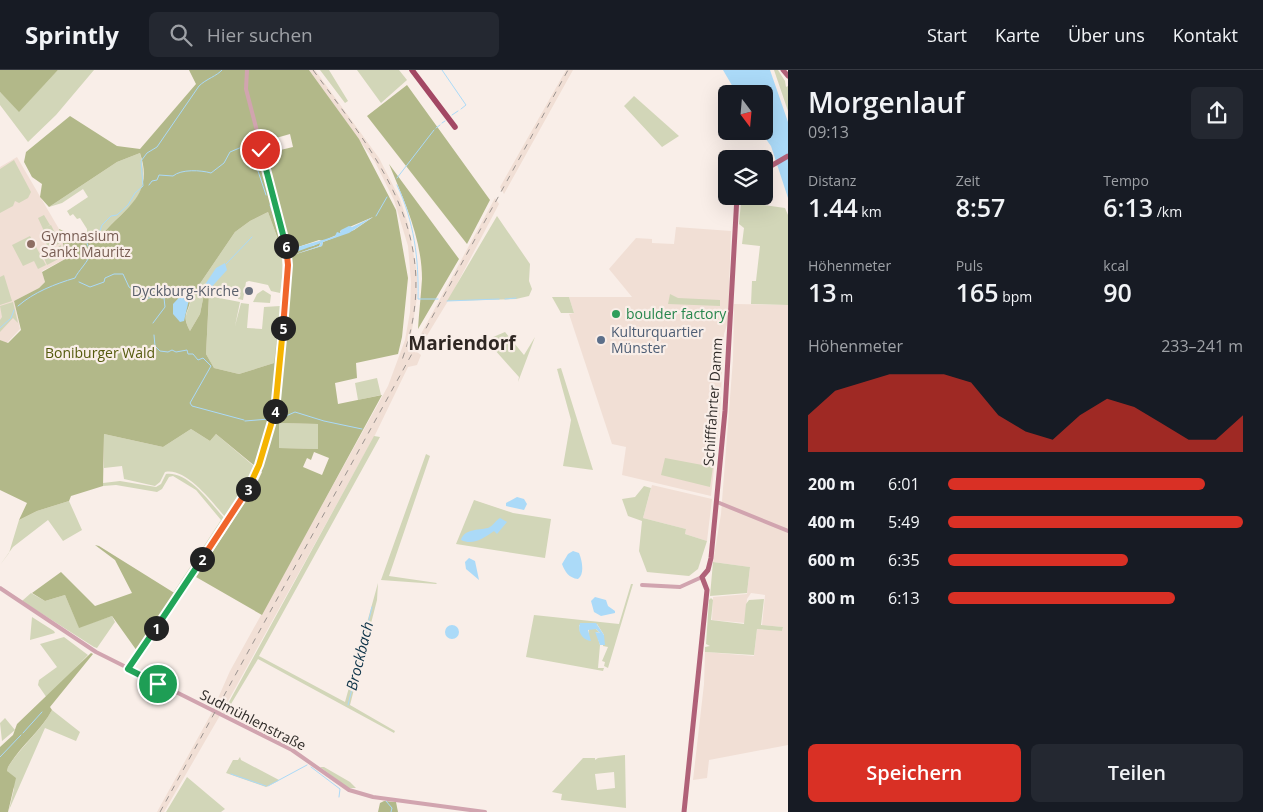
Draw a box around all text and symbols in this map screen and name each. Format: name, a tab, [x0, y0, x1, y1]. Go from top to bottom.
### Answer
search box	[149, 12, 499, 57]
text: Sprintly	[25, 18, 119, 51]
icon: search	[167, 21, 195, 49]
text: Hier suchen	[207, 22, 313, 48]
text: Start	[927, 23, 967, 47]
text: Karte	[995, 23, 1040, 47]
text: Über uns	[1068, 23, 1145, 47]
text: Kontakt	[1173, 23, 1238, 47]
text: Morgenlauf	[808, 83, 964, 121]
north arrow	[718, 85, 772, 140]
map controls	[718, 85, 773, 205]
button: share	[1191, 87, 1243, 139]
text: 09:13	[808, 121, 849, 143]
pin	[240, 129, 282, 171]
icon: check	[247, 136, 275, 164]
button: layers	[718, 150, 773, 205]
text: Distanz	[808, 171, 856, 190]
text: Zeit	[956, 171, 980, 190]
text: Tempo	[1103, 171, 1149, 190]
text: 1.44	[808, 190, 858, 224]
text: 8:57	[956, 190, 1005, 224]
text: 6:13	[1103, 190, 1153, 224]
text: km	[858, 202, 882, 221]
text: /km	[1153, 202, 1182, 221]
place label: Gymnasium Sankt Mauritz	[41, 226, 131, 261]
pin: 6	[274, 234, 298, 258]
text: 6	[282, 237, 291, 256]
marker: Gymnasium Sankt Mauritz	[25, 238, 37, 250]
text: Höhenmeter	[808, 256, 891, 275]
text: Puls	[956, 256, 983, 275]
text: kcal	[1103, 256, 1129, 275]
text: 13	[808, 275, 837, 309]
text: 165	[956, 275, 999, 309]
text: 90	[1103, 275, 1132, 309]
place label: Dyckburg-Kirche	[132, 281, 239, 300]
marker: Dyckburg-Kirche	[243, 285, 255, 297]
text: m	[837, 287, 853, 306]
text: bpm	[999, 287, 1032, 306]
place label: boulder factory	[626, 304, 727, 323]
marker: boulder factory	[610, 308, 622, 320]
pin: 5	[270, 316, 296, 340]
text: 5	[279, 319, 288, 338]
place label: Kulturquartier Münster	[611, 322, 704, 357]
district label: Mariendorf	[408, 330, 517, 356]
marker: Kulturquartier Münster	[595, 334, 607, 346]
text: Höhenmeter	[808, 335, 903, 357]
text: 233–241 m	[1161, 335, 1243, 357]
street label: Schifffahrter Damm	[699, 337, 726, 467]
park label: Boniburger Wald	[45, 343, 155, 362]
pin: 4	[262, 398, 288, 424]
text: 4	[271, 402, 280, 421]
text: 200 m	[808, 473, 855, 495]
text: 6:01	[888, 473, 920, 495]
pin: 3	[236, 476, 260, 502]
text: 3	[244, 480, 253, 499]
text: 400 m	[808, 511, 855, 533]
text: 5:49	[888, 511, 920, 533]
pin: 2	[190, 546, 214, 572]
text: 600 m	[808, 549, 855, 571]
text: 6:35	[888, 549, 920, 571]
text: 2	[198, 550, 207, 569]
text: 800 m	[808, 587, 855, 609]
text: 6:13	[888, 587, 920, 609]
pin: 1	[144, 616, 168, 640]
text: 1	[152, 619, 161, 638]
water label: Brockbach	[341, 619, 377, 692]
pin	[137, 663, 179, 705]
icon: arrive	[144, 670, 172, 698]
street label: Sudmühlenstraße	[197, 685, 310, 755]
button: Speichern	[808, 744, 1021, 802]
button: Teilen	[1031, 744, 1243, 802]

